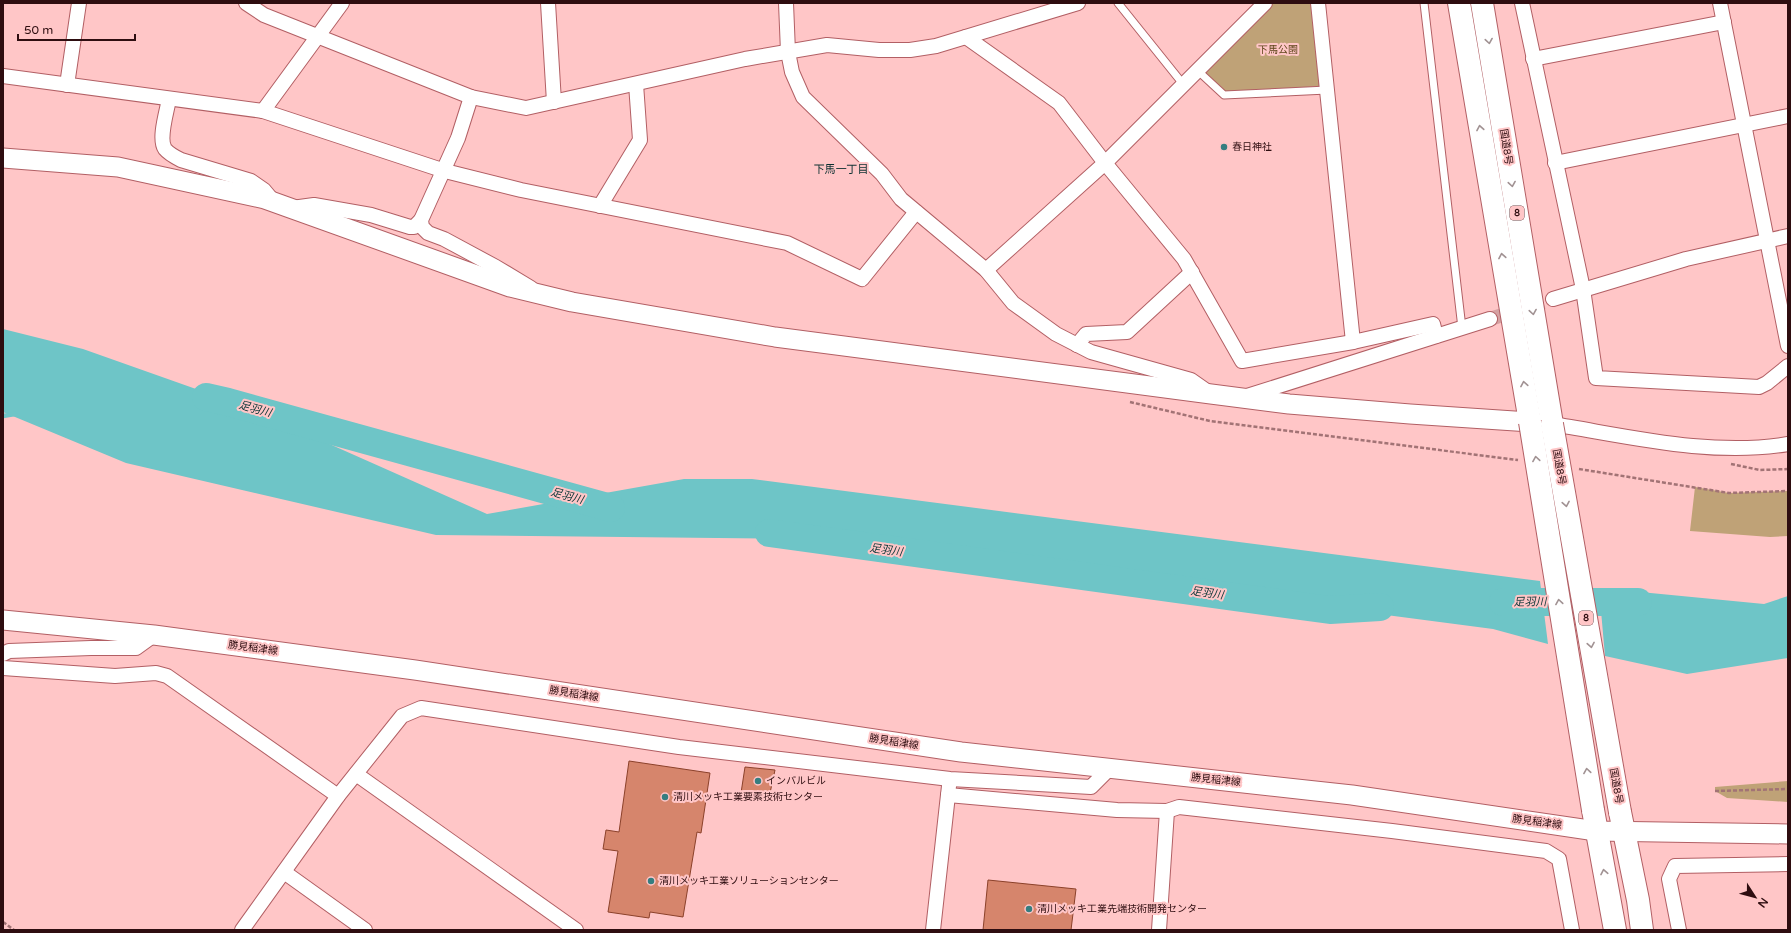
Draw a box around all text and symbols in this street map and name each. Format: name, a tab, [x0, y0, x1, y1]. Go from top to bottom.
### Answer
scale bar	[18, 16, 135, 42]
text: 50 m	[24, 23, 53, 37]
one-way arrow	[1484, 38, 1493, 45]
park label: 下馬公園	[1258, 44, 1298, 56]
one-way arrow	[1476, 124, 1485, 131]
street label: 国道8号	[1497, 128, 1515, 166]
place label: 春日神社	[1232, 141, 1272, 153]
marker: 春日神社	[1219, 142, 1229, 152]
district label: 下馬一丁目	[814, 163, 869, 176]
one-way arrow	[1507, 180, 1516, 187]
road number: 8	[1510, 206, 1524, 220]
one-way arrow	[1498, 253, 1507, 259]
one-way arrow	[1528, 309, 1537, 315]
one-way arrow	[1520, 381, 1528, 387]
water label: 足羽川	[237, 398, 274, 420]
street label: 国道8号	[1550, 448, 1568, 486]
one-way arrow	[1532, 456, 1541, 462]
water label: 足羽川	[549, 485, 586, 507]
one-way arrow	[1561, 501, 1570, 507]
water label: 足羽川	[869, 541, 904, 559]
water label: 足羽川	[1190, 584, 1225, 602]
water label: 足羽川	[1513, 595, 1548, 609]
one-way arrow	[1555, 598, 1564, 605]
road number: 8	[1579, 611, 1593, 625]
street label: 勝見稲津線	[227, 639, 279, 657]
one-way arrow	[1586, 642, 1595, 649]
street label: 勝見稲津線	[548, 684, 600, 704]
street label: 勝見稲津線	[868, 732, 920, 752]
street label: 国道8号	[1607, 767, 1625, 805]
one-way arrow	[1583, 768, 1592, 774]
street label: 勝見稲津線	[1191, 771, 1241, 789]
place label: インパルビル	[766, 775, 826, 787]
marker: インパルビル	[753, 776, 763, 786]
place label: 清川メッキ工業要素技術センター	[673, 791, 823, 803]
marker: 清川メッキ工業要素技術センター	[660, 792, 670, 802]
street label: 勝見稲津線	[1511, 813, 1563, 831]
one-way arrow	[1600, 869, 1608, 875]
place label: 清川メッキ工業ソリューションセンター	[659, 875, 839, 887]
marker: 清川メッキ工業ソリューションセンター	[646, 876, 656, 886]
north arrow	[1735, 877, 1775, 917]
text: N	[1755, 895, 1771, 910]
place label: 清川メッキ工業先端技術開発センター	[1037, 903, 1207, 915]
marker: 清川メッキ工業先端技術開発センター	[1024, 904, 1034, 914]

